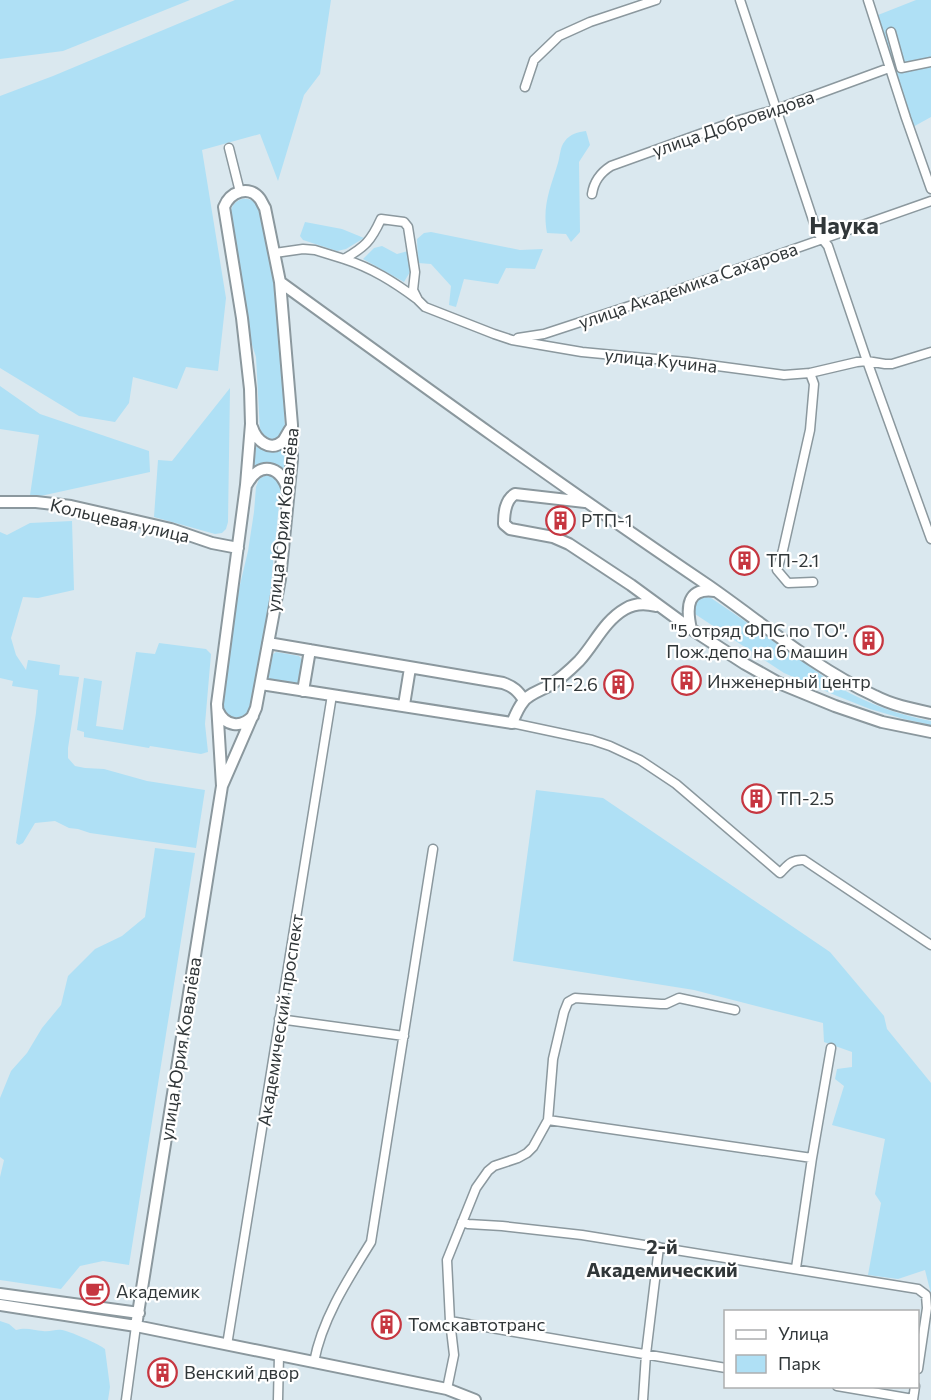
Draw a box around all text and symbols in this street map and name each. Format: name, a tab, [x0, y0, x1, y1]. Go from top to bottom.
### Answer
street label: улица Добровидова	[649, 85, 817, 161]
district label: Наука	[809, 210, 879, 239]
street label: улица Академика Сахарова	[575, 237, 801, 333]
street label: улица Кучина	[604, 343, 718, 377]
street label: улица Юрия Ковалёва	[261, 426, 303, 614]
street label: Кольцевая улица	[48, 493, 192, 547]
building icon: РТП-1	[544, 504, 576, 536]
place label: РТП-1	[581, 509, 633, 531]
building icon: ТП-2.1	[729, 544, 761, 576]
place label: ТП-2.1	[766, 549, 819, 571]
place label: "5 отряд ФПС по ТО". Пож.депо на 6 машин	[666, 619, 848, 662]
building icon: "5 отряд ФПС по ТО". Пож.депо на 6 машин	[853, 624, 885, 656]
building icon: Инженерный центр	[670, 665, 702, 697]
building icon: ТП-2.6	[603, 668, 635, 700]
place label: Инженерный центр	[707, 670, 871, 692]
place label: ТП-2.6	[541, 673, 598, 695]
building icon: ТП-2.5	[740, 782, 772, 814]
place label: ТП-2.5	[777, 787, 834, 809]
street label: Академический проспект	[252, 912, 308, 1128]
street label: улица Юрия Ковалёва	[155, 956, 205, 1142]
district label: 2-й Академический	[586, 1234, 738, 1281]
cafe icon: Академик	[79, 1275, 111, 1307]
place label: Академик	[116, 1280, 201, 1302]
building icon: Томскавтотранс	[371, 1308, 403, 1340]
legend	[724, 1310, 919, 1388]
place label: Томскавтотранс	[408, 1313, 546, 1335]
text: Улица	[778, 1322, 829, 1344]
text: Парк	[778, 1352, 821, 1374]
building icon: Венский двор	[147, 1356, 179, 1388]
place label: Венский двор	[184, 1361, 299, 1383]

